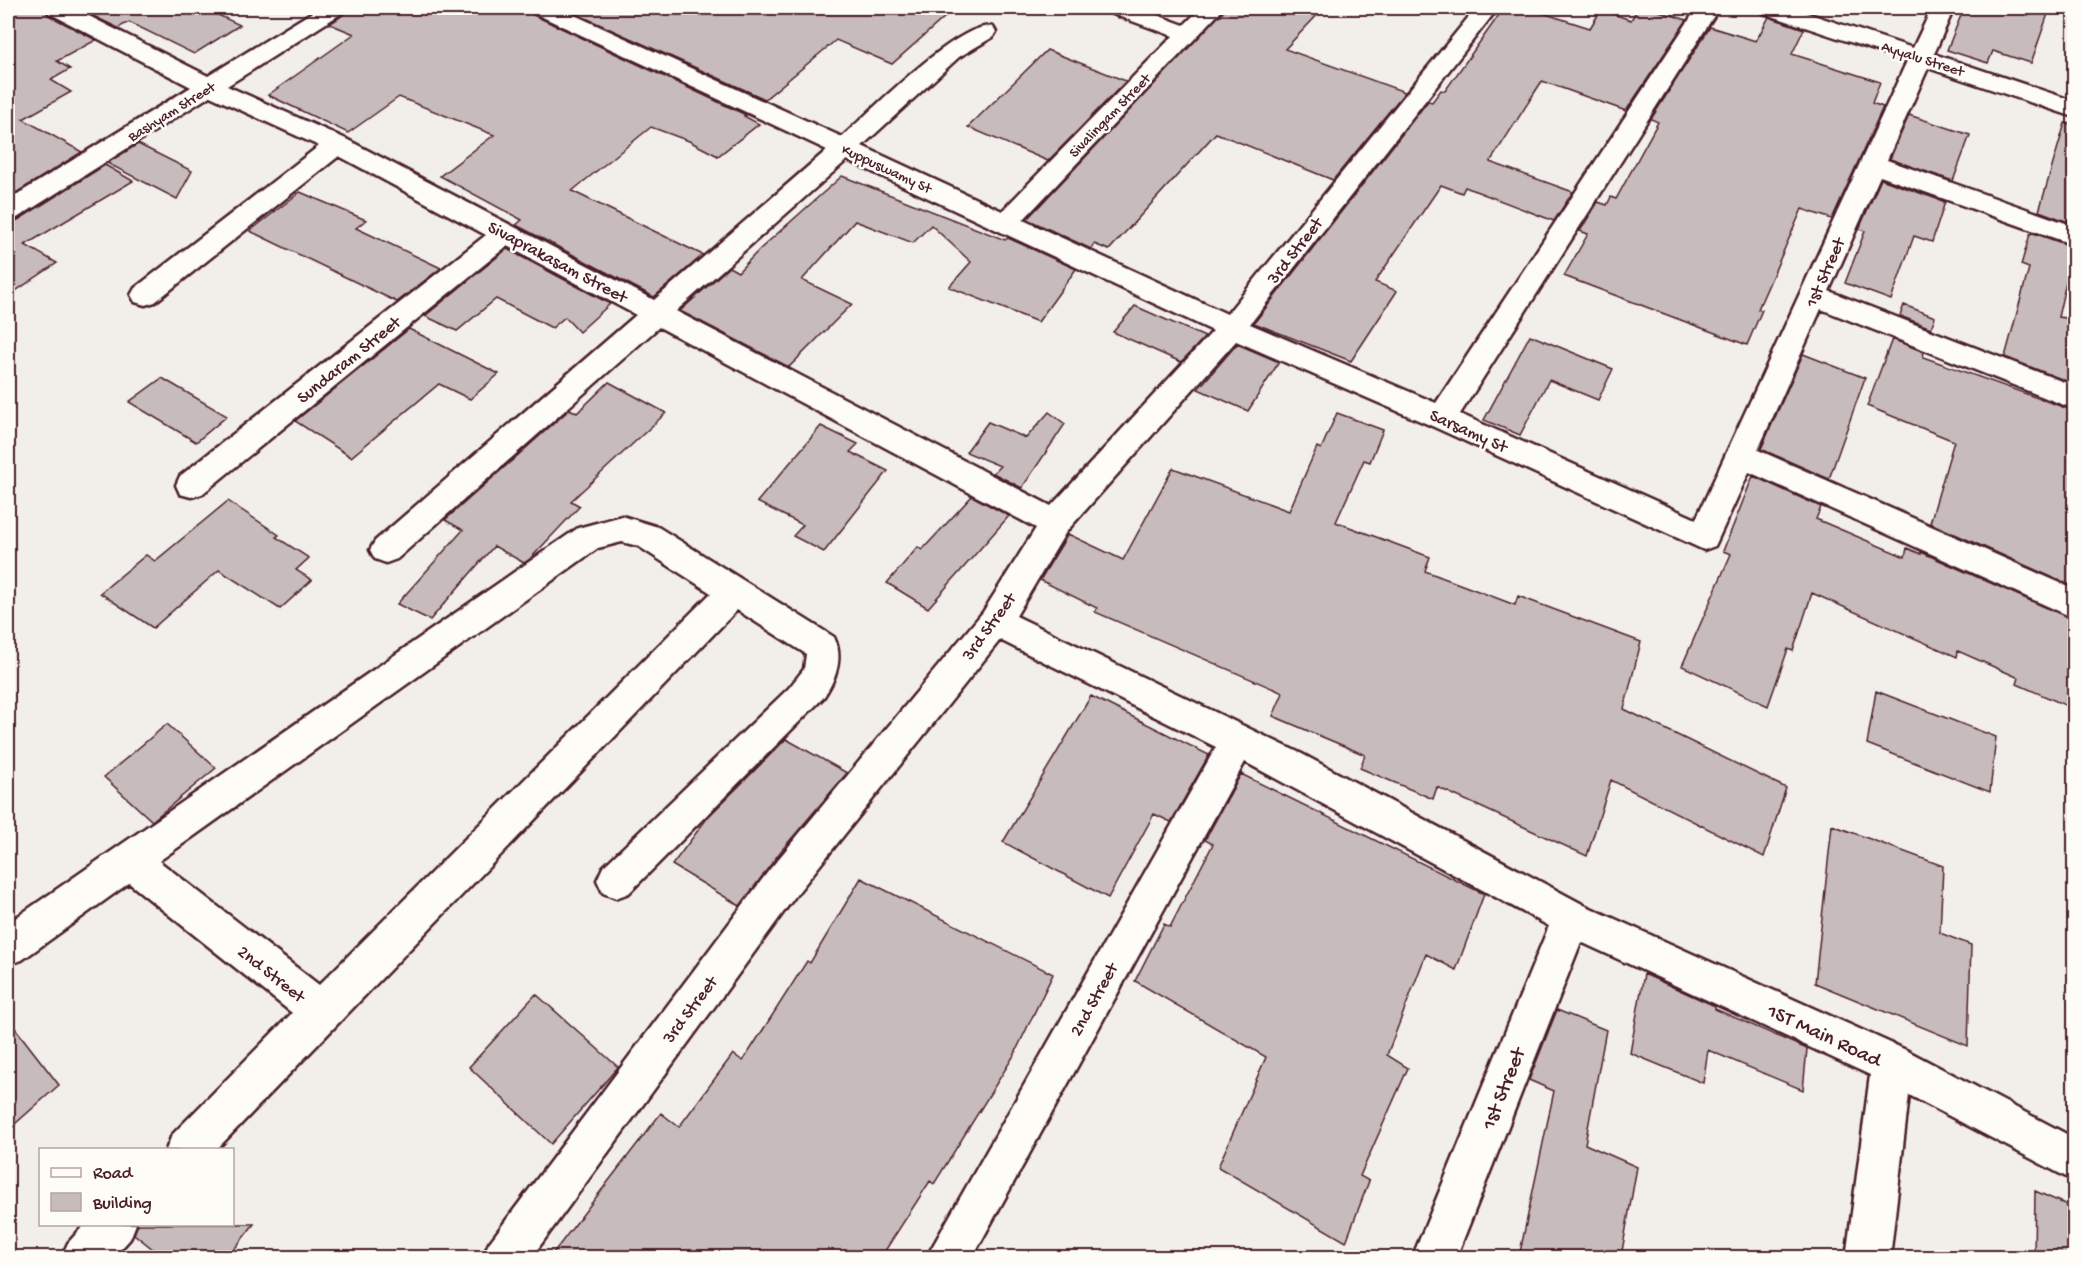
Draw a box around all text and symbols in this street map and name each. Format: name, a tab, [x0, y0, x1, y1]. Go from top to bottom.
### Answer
street label: Ayyalu Street	[1879, 38, 1968, 82]
street label: Sivalingam Street	[1066, 69, 1156, 162]
street label: Bashyam Street	[124, 78, 221, 147]
street label: Kuppuswamy St	[838, 141, 936, 199]
street label: 3rd Street	[1263, 213, 1329, 290]
street label: Sivaprakasam Street	[483, 218, 632, 310]
street label: 1st Street	[1801, 234, 1851, 312]
street label: Sundaram Street	[294, 312, 407, 409]
street label: Sarsamy St	[1426, 406, 1512, 459]
street label: 3rd Street	[958, 588, 1023, 666]
street label: 2nd Street	[232, 942, 310, 1009]
street label: 2nd Street	[1067, 959, 1125, 1040]
street label: 3rd Street	[658, 972, 724, 1049]
street label: 1ST Main Road	[1762, 999, 1886, 1075]
street label: 1st Street	[1477, 1043, 1534, 1135]
legend	[39, 1148, 234, 1226]
text: Road	[93, 1164, 134, 1185]
text: Building	[92, 1194, 152, 1215]

